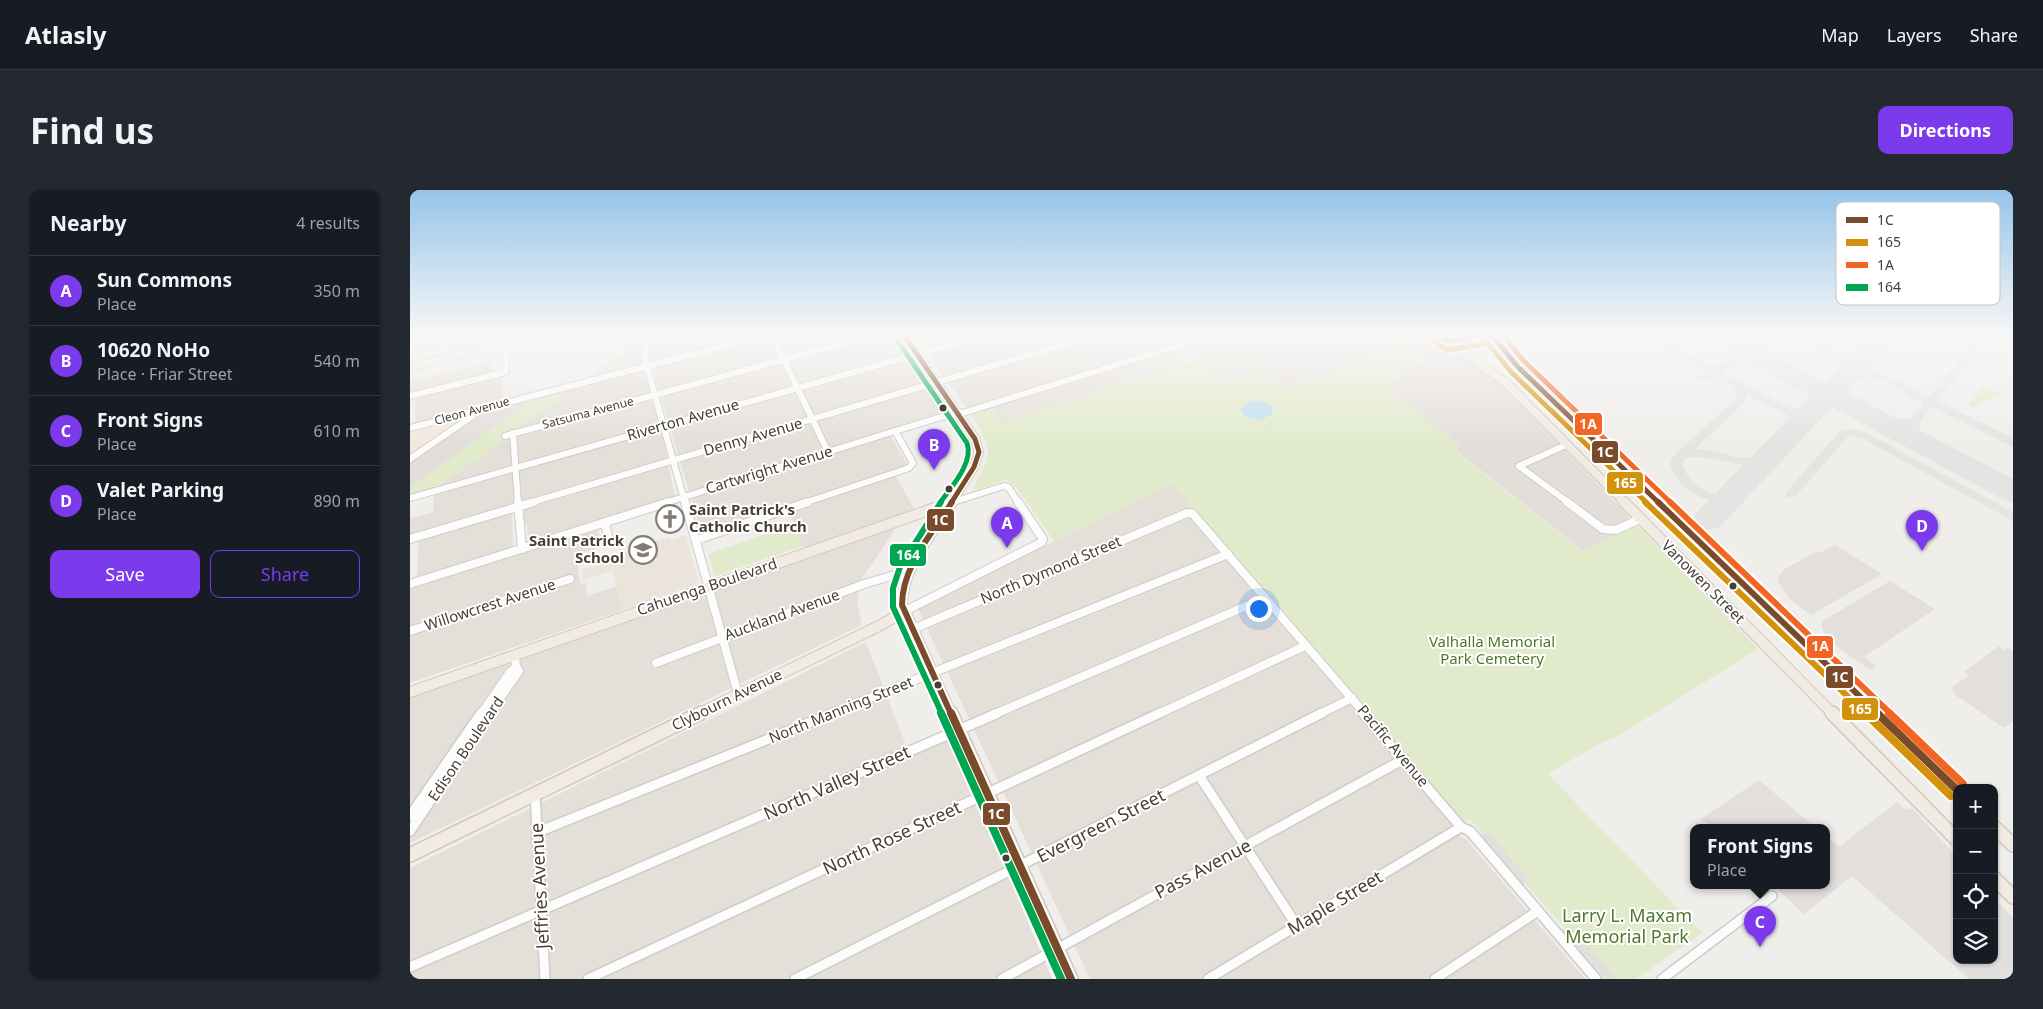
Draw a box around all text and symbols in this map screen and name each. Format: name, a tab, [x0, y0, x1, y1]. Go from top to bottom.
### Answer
text: Atlasly	[25, 18, 106, 51]
text: Map	[1821, 23, 1859, 47]
text: Layers	[1887, 23, 1942, 47]
text: Share	[1970, 23, 2018, 47]
button: Directions	[1878, 106, 2013, 154]
text: Find us	[30, 107, 154, 154]
legend	[1836, 202, 2000, 305]
text: Nearby	[50, 209, 126, 237]
text: 1C	[1877, 210, 1894, 229]
text: 4 results	[296, 212, 360, 234]
text: 165	[1877, 232, 1901, 251]
text: 1A	[1877, 255, 1894, 274]
text: Sun Commons	[97, 267, 232, 293]
text: 164	[1877, 277, 1901, 296]
text: A	[60, 280, 72, 302]
text: 350 m	[313, 280, 360, 302]
text: Place	[97, 293, 137, 315]
text: 10620 NoHo	[97, 337, 210, 363]
text: B	[61, 350, 71, 372]
text: 540 m	[313, 350, 360, 372]
text: Place · Friar Street	[97, 363, 233, 385]
street label: Cleon Avenue	[432, 392, 512, 429]
street label: Satsuma Avenue	[540, 392, 636, 433]
street label: Riverton Avenue	[624, 393, 741, 445]
unlabelled marker	[938, 403, 948, 413]
text: Front Signs	[97, 407, 203, 433]
street label: Denny Avenue	[701, 412, 805, 460]
line badge: 1A	[1574, 412, 1603, 436]
text: 1A	[1579, 414, 1597, 433]
text: C	[61, 420, 71, 442]
text: 610 m	[313, 420, 360, 442]
pin: B	[918, 429, 950, 470]
text: Place	[97, 433, 137, 455]
street label: Cartwright Avenue	[703, 440, 835, 498]
line badge: 1C	[1591, 440, 1619, 464]
text: 1C	[1597, 442, 1614, 461]
line badge: 165	[1606, 471, 1644, 495]
text: 165	[1613, 473, 1637, 492]
text: Valet Parking	[97, 477, 224, 503]
unlabelled marker	[944, 484, 954, 494]
text: D	[60, 490, 72, 512]
text: 890 m	[313, 490, 360, 512]
place label: Saint Patrick's Catholic Church	[689, 499, 807, 536]
text: Place	[97, 503, 137, 525]
church icon: Saint Patrick's Catholic Church	[655, 504, 685, 534]
pin: A	[991, 507, 1023, 548]
line badge: 1C	[926, 508, 955, 532]
text: 1C	[932, 510, 949, 529]
pin: D	[1906, 510, 1938, 551]
place label: Saint Patrick School	[529, 530, 625, 567]
street label: North Dymond Street	[977, 530, 1125, 608]
school or university icon: Saint Patrick School	[628, 535, 658, 565]
street label: Vanowen Street	[1658, 535, 1750, 628]
line badge: 164	[889, 543, 927, 567]
text: 164	[896, 545, 920, 564]
button: Save	[50, 550, 200, 598]
button: Share	[210, 550, 360, 598]
street label: Cahuenga Boulevard	[634, 553, 779, 619]
street label: Willowcrest Avenue	[422, 573, 558, 635]
unlabelled marker	[1728, 581, 1738, 591]
street label: Auckland Avenue	[721, 584, 842, 644]
your location	[1246, 596, 1272, 622]
park label: Valhalla Memorial Park Cemetery	[1429, 631, 1555, 668]
line badge: 1A	[1806, 635, 1834, 659]
text: 1A	[1811, 636, 1829, 655]
street label: Clybourn Avenue	[668, 664, 785, 735]
line badge: 1C	[1825, 665, 1854, 689]
text: 1C	[1832, 667, 1849, 686]
street label: North Manning Street	[766, 671, 916, 747]
unlabelled marker	[933, 680, 943, 690]
street label: Edison Boulevard	[423, 692, 508, 805]
line badge: 165	[1841, 697, 1879, 721]
text: 165	[1848, 699, 1872, 718]
street label: Pacific Avenue	[1354, 700, 1434, 791]
street label: North Valley Street	[760, 739, 914, 825]
street label: Evergreen Street	[1032, 782, 1169, 868]
map controls	[1953, 784, 1998, 964]
button: +	[1953, 784, 1998, 829]
street label: North Rose Street	[818, 794, 965, 880]
line badge: 1C	[982, 802, 1011, 826]
text: 1C	[988, 804, 1005, 823]
street label: Jeffries Avenue	[524, 822, 554, 952]
popup	[1690, 824, 1830, 889]
button: −	[1953, 829, 1998, 874]
street label: Pass Avenue	[1150, 833, 1255, 904]
text: Front Signs	[1707, 833, 1813, 859]
unlabelled marker	[1001, 853, 1011, 863]
text: Place	[1707, 859, 1746, 881]
street label: Maple Street	[1282, 864, 1387, 940]
button: locate	[1953, 874, 1998, 919]
park label: Larry L. Maxam Memorial Park	[1562, 903, 1692, 948]
pin: C	[1744, 906, 1776, 947]
button: layers	[1953, 919, 1998, 964]

